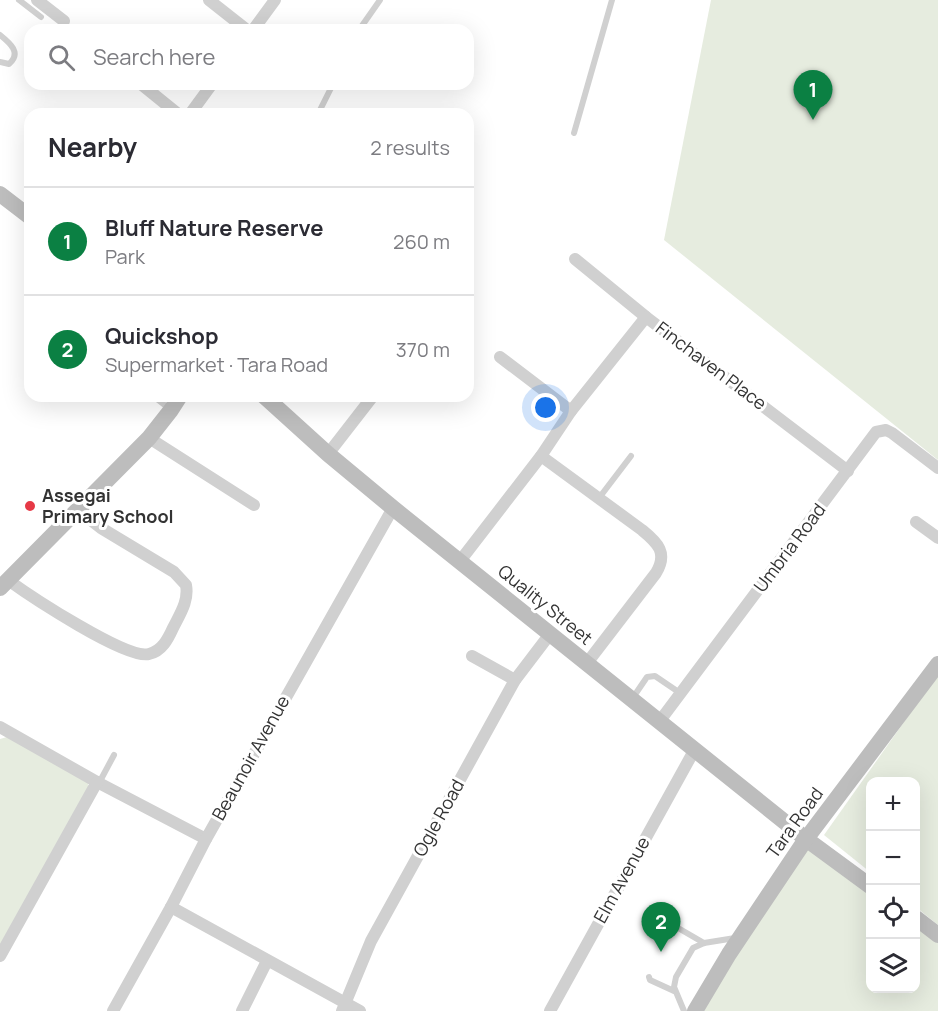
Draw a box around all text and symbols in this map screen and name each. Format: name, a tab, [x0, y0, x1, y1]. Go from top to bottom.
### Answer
search box	[24, 24, 474, 90]
icon: search	[45, 41, 78, 74]
text: Search here	[93, 42, 215, 72]
pin: 1	[794, 70, 832, 120]
text: Nearby	[48, 129, 137, 165]
text: 2 results	[370, 134, 450, 161]
text: Bluff Nature Reserve	[105, 213, 324, 243]
text: 1	[63, 228, 72, 255]
text: 260 m	[393, 228, 450, 255]
text: Park	[105, 243, 145, 270]
street label: Finchaven Place	[651, 316, 772, 415]
text: Quickshop	[105, 321, 219, 351]
text: 2	[62, 336, 73, 363]
text: 370 m	[396, 336, 450, 363]
text: Supermarket · Tara Road	[105, 351, 328, 378]
your location	[531, 393, 560, 422]
place label: Assegai Primary School	[42, 483, 174, 528]
street label: Umbria Road	[748, 498, 831, 597]
marker: Assegai Primary School	[23, 499, 37, 513]
street label: Quality Street	[493, 559, 598, 650]
street label: Beaunoir Avenue	[206, 691, 294, 824]
street label: Ogle Road	[407, 775, 469, 860]
map controls	[866, 777, 920, 993]
button: +	[866, 777, 920, 831]
street label: Tara Road	[760, 782, 828, 863]
button: −	[866, 831, 920, 885]
street label: Elm Avenue	[588, 832, 655, 927]
button: locate	[866, 885, 920, 939]
pin: 2	[642, 902, 680, 952]
button: layers	[866, 939, 920, 993]

